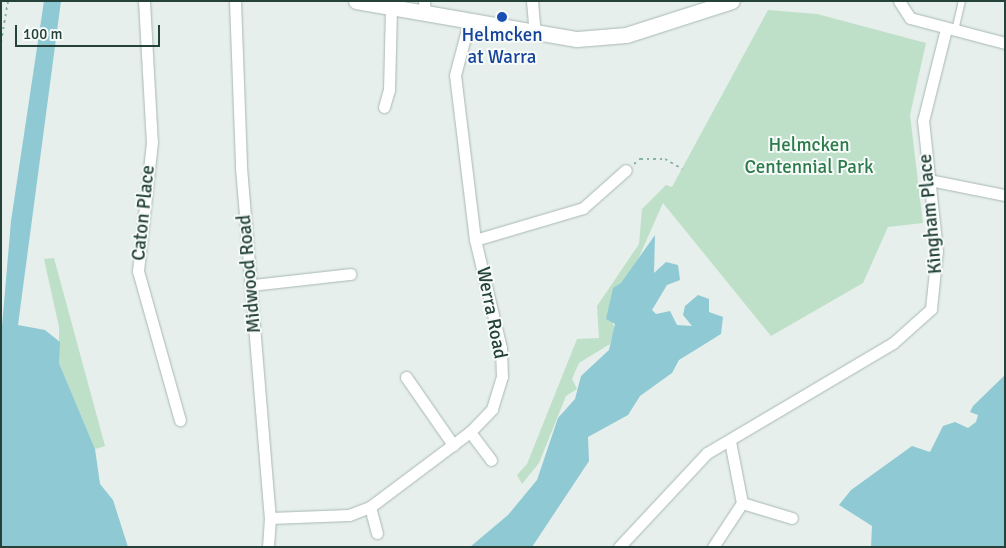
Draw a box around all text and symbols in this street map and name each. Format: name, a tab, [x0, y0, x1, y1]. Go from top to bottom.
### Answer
marker: Helmcken at Warra	[496, 11, 508, 23]
scale bar	[18, 15, 162, 47]
text: 100 m	[23, 25, 63, 43]
place label: Helmcken at Warra	[461, 25, 543, 69]
park label: Helmcken Centennial Park	[745, 135, 873, 179]
street label: Kingham Place	[914, 153, 948, 275]
street label: Caton Place	[128, 164, 160, 262]
street label: Midwood Road	[233, 214, 267, 334]
street label: Werra Road	[471, 265, 511, 361]

